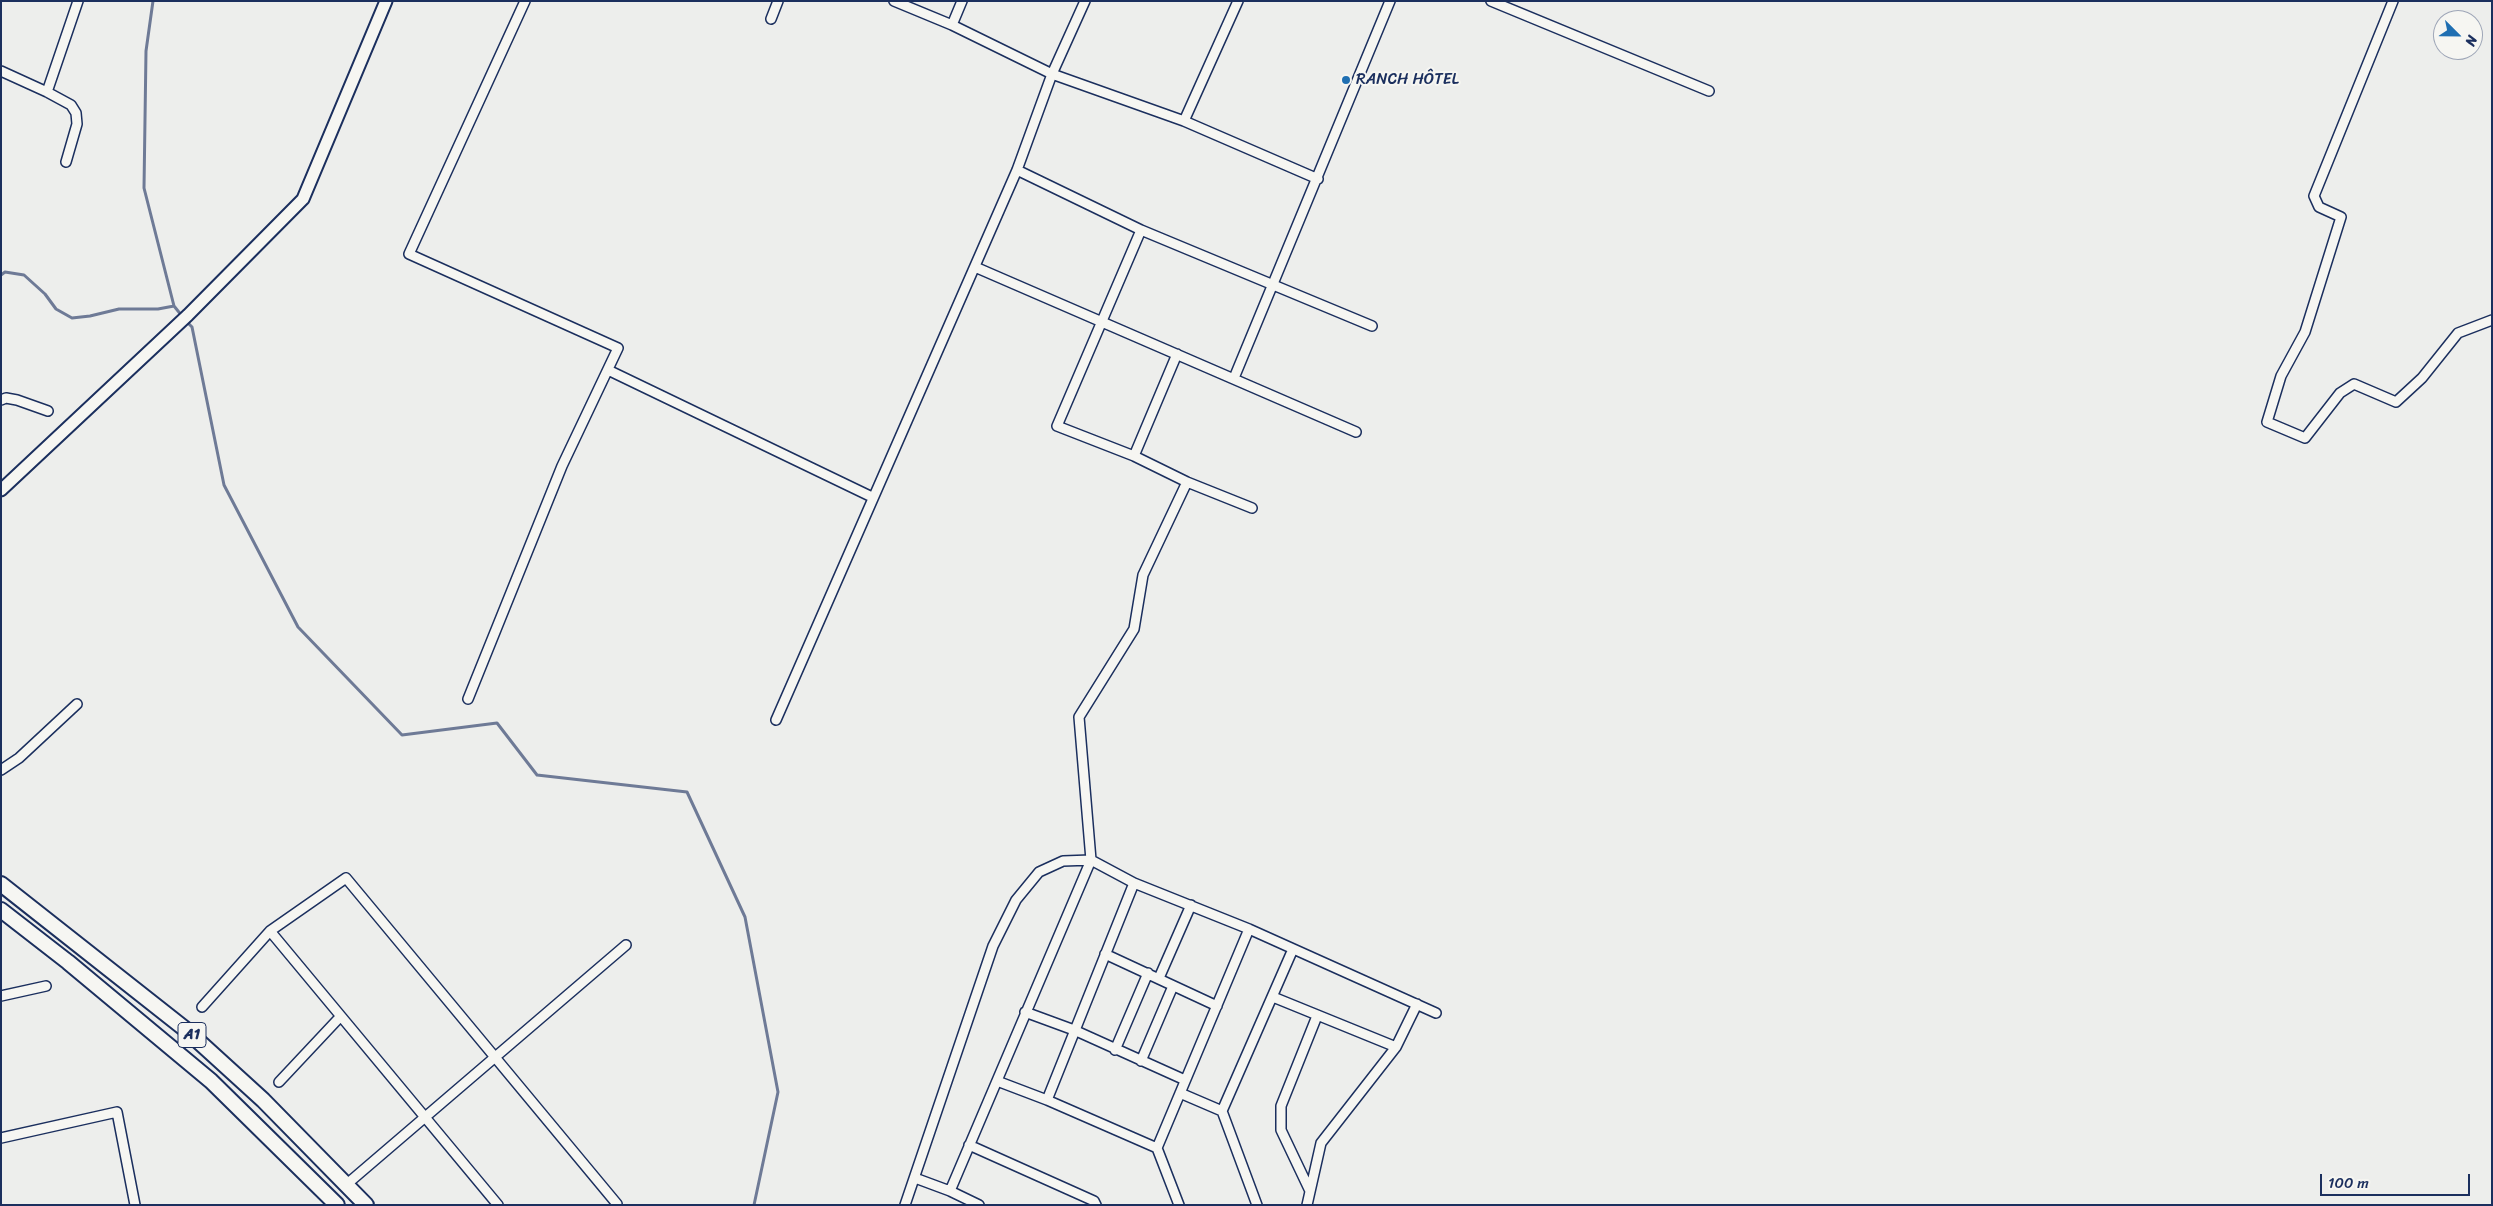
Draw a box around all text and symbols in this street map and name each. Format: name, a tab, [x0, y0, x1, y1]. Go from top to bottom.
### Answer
north arrow	[2433, 10, 2483, 60]
text: N	[2458, 31, 2485, 50]
place label: RANCH HÔTEL	[1356, 70, 1459, 90]
marker: RANCH HÔTEL	[1340, 74, 1352, 86]
road number: A1	[178, 1022, 206, 1048]
scale bar	[2323, 1164, 2473, 1196]
text: 100 m	[2328, 1170, 2369, 1196]

